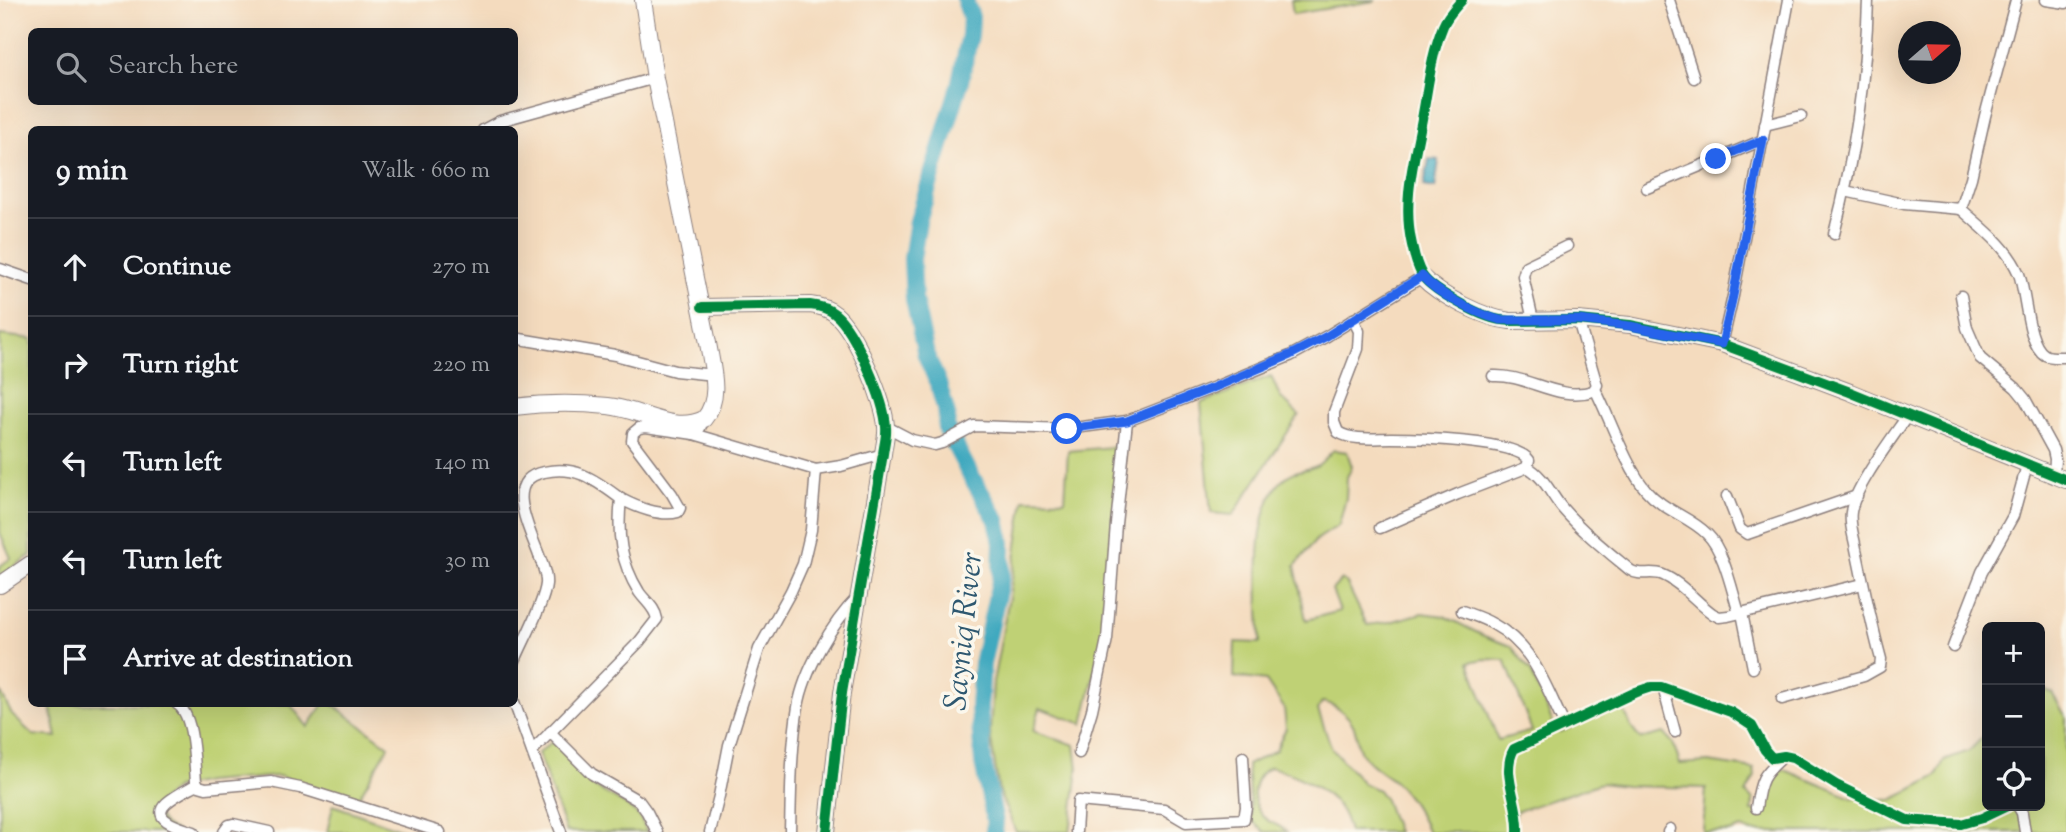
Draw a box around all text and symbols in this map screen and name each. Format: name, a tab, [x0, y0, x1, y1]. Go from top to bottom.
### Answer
north arrow	[1898, 21, 1961, 84]
search box	[28, 28, 518, 105]
icon: search	[52, 48, 90, 86]
text: Search here	[108, 48, 238, 85]
route end	[1700, 143, 1731, 174]
text: 9 min	[56, 150, 128, 193]
text: Walk · 660 m	[361, 155, 490, 188]
icon: ahead	[56, 248, 94, 286]
text: Continue	[123, 249, 231, 286]
text: 270 m	[432, 251, 490, 284]
icon: right	[56, 346, 94, 384]
text: Turn right	[123, 347, 238, 384]
text: 220 m	[432, 349, 490, 382]
route start	[1051, 413, 1082, 444]
icon: left	[56, 444, 94, 482]
text: Turn left	[123, 445, 222, 482]
text: 140 m	[435, 447, 490, 480]
icon: left	[56, 542, 94, 580]
text: Turn left	[123, 543, 222, 580]
text: 30 m	[445, 545, 490, 578]
water label: Sayniq River	[934, 550, 996, 713]
map controls	[1982, 622, 2045, 811]
button: +	[1982, 622, 2045, 685]
icon: arrive	[56, 640, 94, 678]
text: Arrive at destination	[123, 641, 353, 678]
button: −	[1982, 685, 2045, 748]
button: locate	[1982, 748, 2045, 811]

